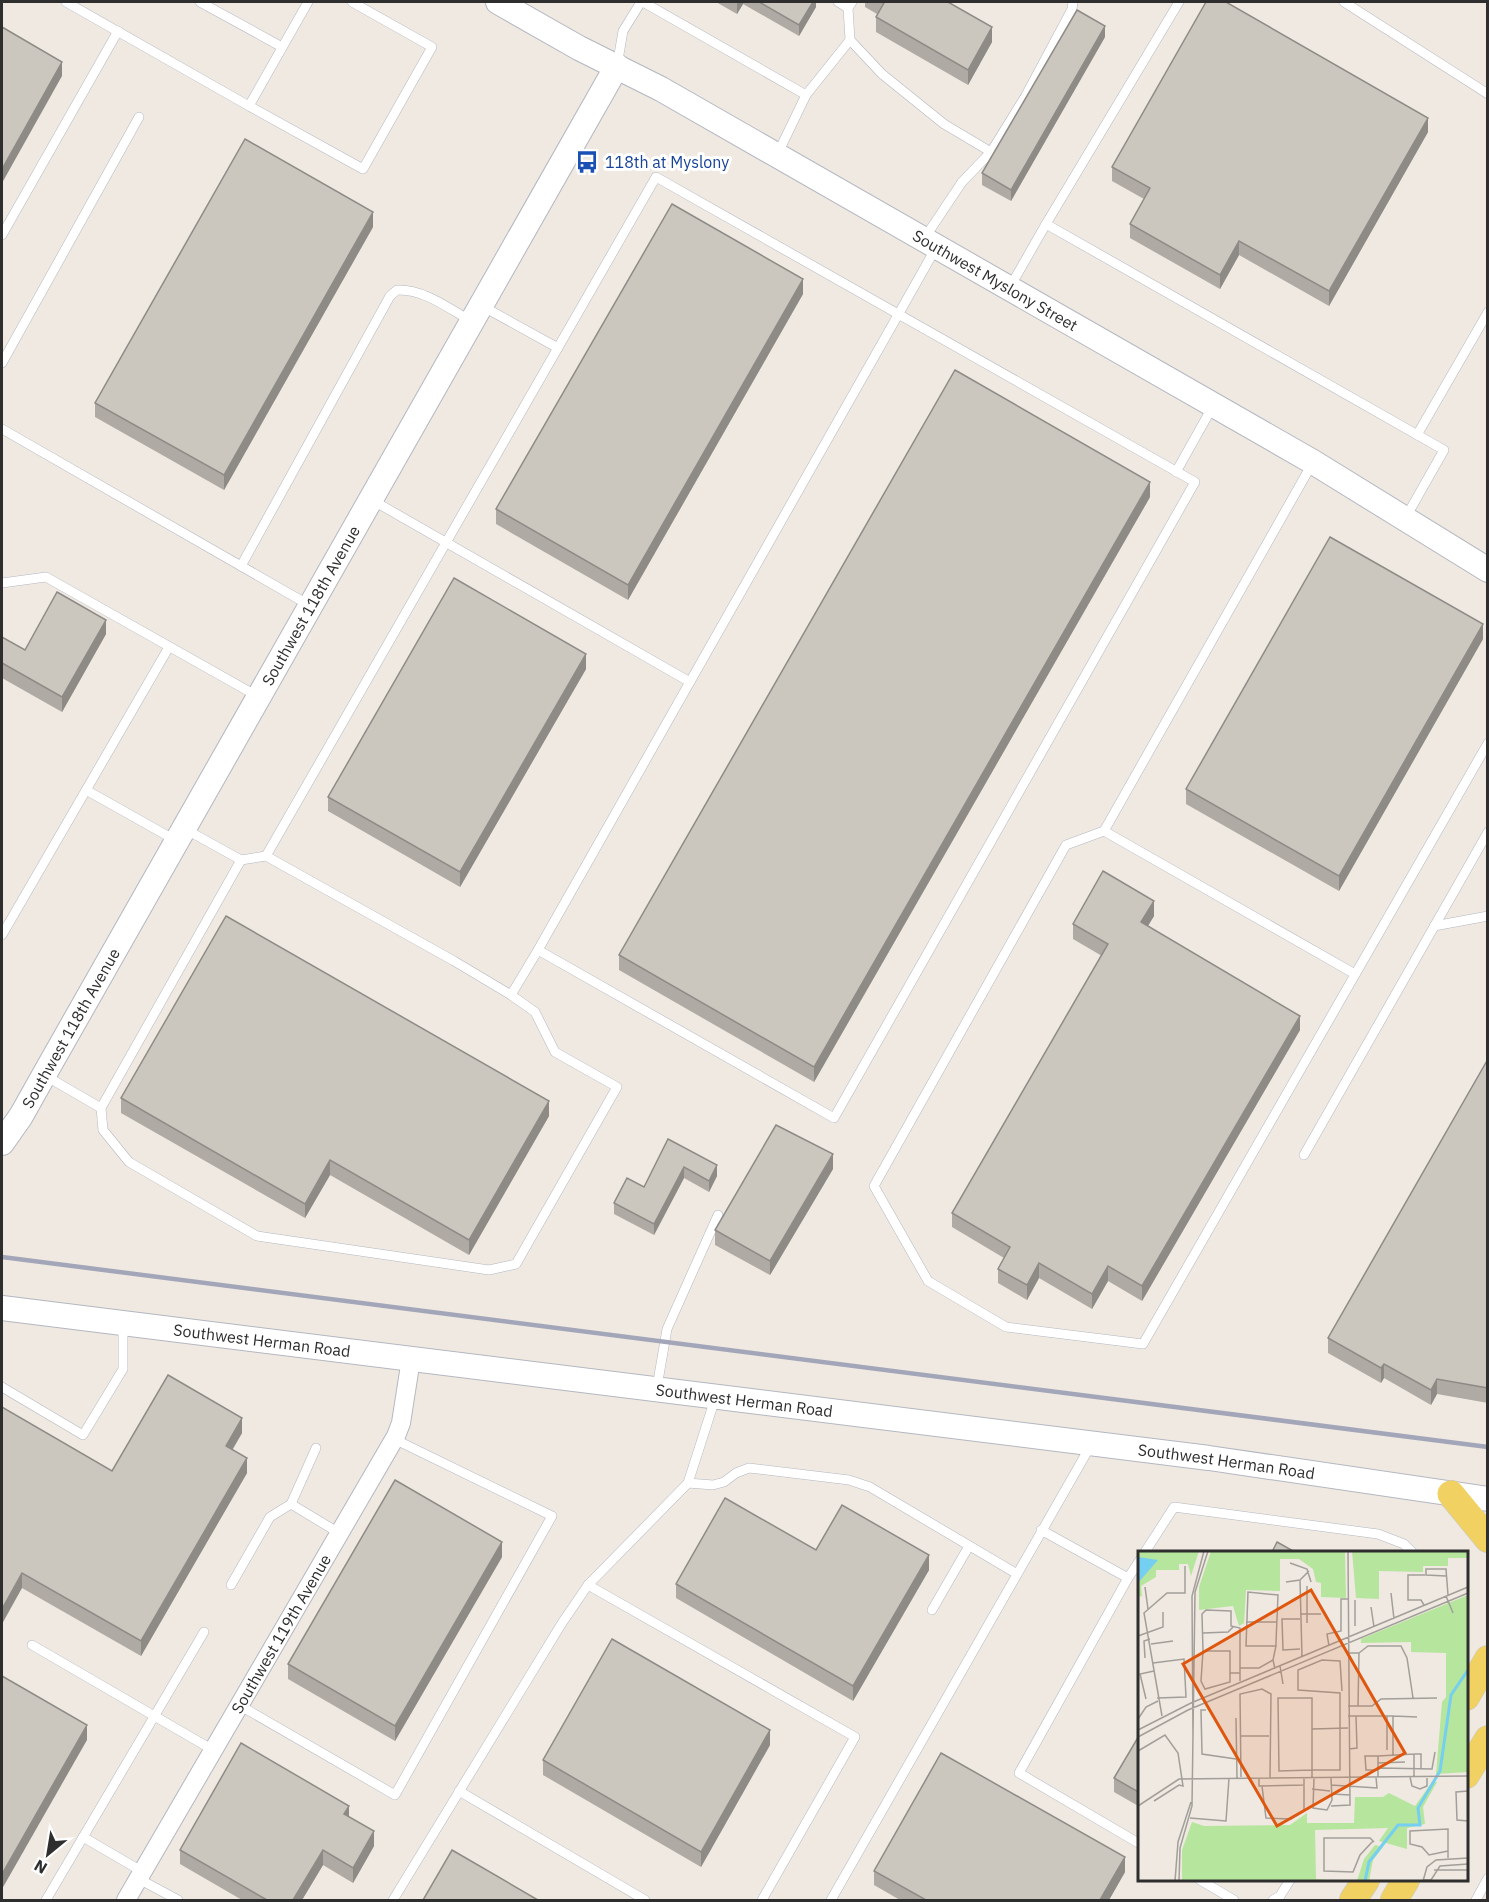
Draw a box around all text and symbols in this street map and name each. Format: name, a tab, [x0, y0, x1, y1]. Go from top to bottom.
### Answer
bus stop icon: 118th at Myslony	[574, 149, 600, 175]
place label: 118th at Myslony	[605, 152, 729, 172]
street label: Southwest Myslony Street	[909, 225, 1081, 335]
street label: Southwest 118th Avenue	[257, 522, 364, 689]
street label: Southwest 118th Avenue	[17, 944, 124, 1112]
street label: Southwest Herman Road	[172, 1319, 352, 1361]
street label: Southwest Herman Road	[655, 1379, 834, 1421]
street label: Southwest Herman Road	[1137, 1439, 1316, 1483]
street label: Southwest 119th Avenue	[227, 1550, 335, 1717]
inset map	[1138, 1551, 1468, 1881]
north arrow	[18, 1824, 78, 1884]
text: N	[30, 1855, 51, 1879]

